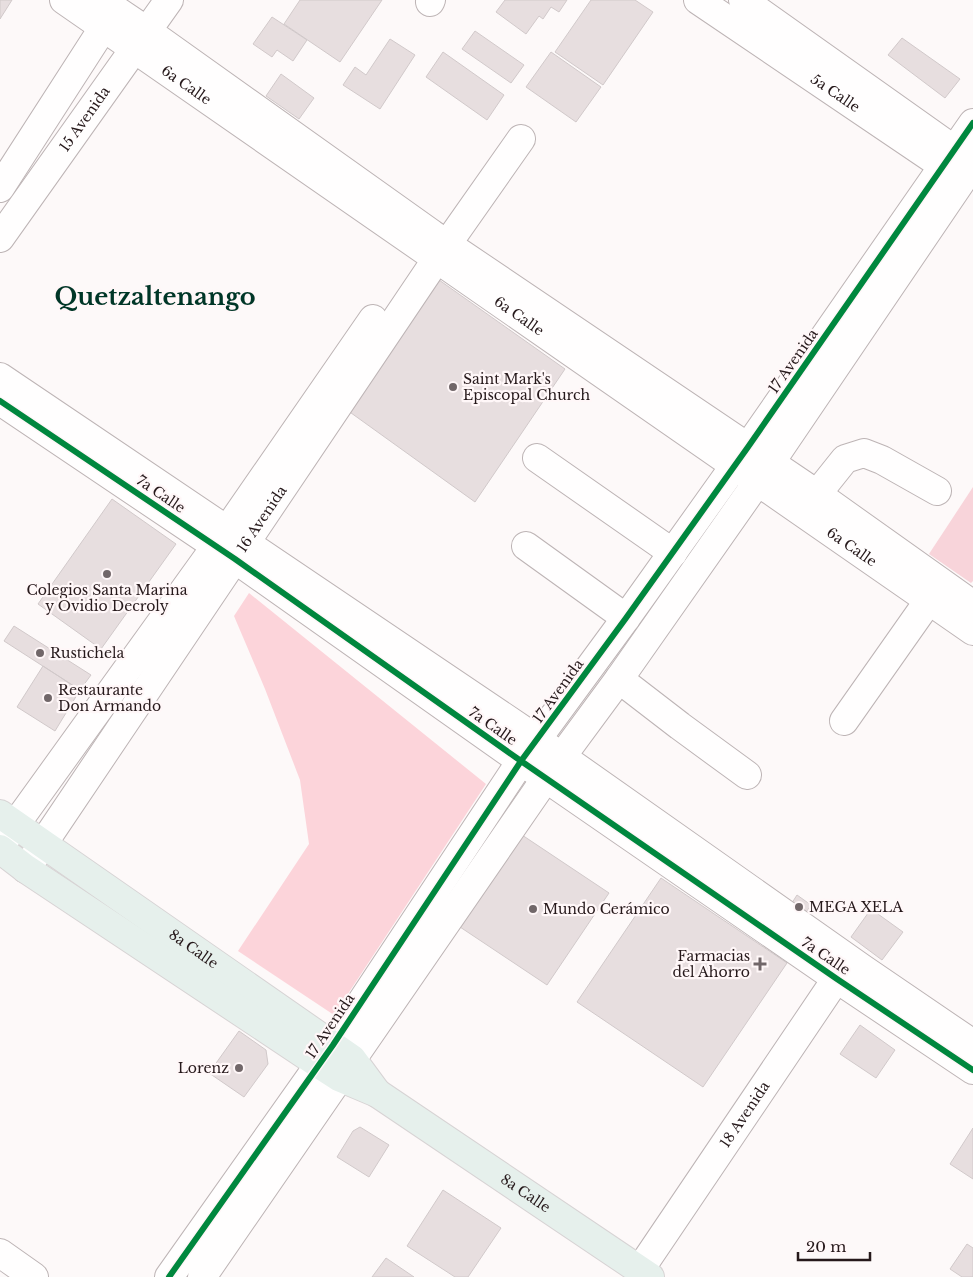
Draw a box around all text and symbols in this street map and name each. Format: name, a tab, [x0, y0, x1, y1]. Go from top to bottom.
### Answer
street label: 6a Calle	[158, 61, 215, 109]
street label: 5a Calle	[807, 70, 864, 116]
street label: 15 Avenida	[55, 83, 114, 155]
district label: Quetzaltenango	[54, 282, 256, 311]
street label: 6a Calle	[491, 292, 548, 340]
street label: 17 Avenida	[764, 325, 822, 397]
place label: Saint Mark's Episcopal Church	[463, 370, 591, 404]
marker: Saint Mark's Episcopal Church	[447, 381, 459, 393]
street label: 7a Calle	[133, 471, 189, 517]
street label: 16 Avenida	[233, 482, 291, 556]
street label: 6a Calle	[823, 523, 880, 570]
marker: Colegios Santa Marina y Ovidio Decroly	[101, 568, 113, 580]
place label: Colegios Santa Marina y Ovidio Decroly	[27, 581, 188, 615]
place label: Rustichela	[50, 644, 125, 662]
marker: Rustichela	[34, 647, 46, 659]
street label: 17 Avenida	[529, 655, 587, 726]
place label: Restaurante Don Armando	[58, 681, 161, 715]
marker: Restaurante Don Armando	[42, 692, 54, 704]
street label: 7a Calle	[465, 703, 521, 749]
place label: MEGA XELA	[809, 898, 903, 916]
place label: Mundo Cerámico	[543, 900, 670, 918]
marker: MEGA XELA	[793, 901, 805, 913]
marker: Mundo Cerámico	[527, 903, 539, 915]
street label: 8a Calle	[165, 925, 222, 972]
street label: 7a Calle	[798, 933, 854, 979]
place label: Farmacias del Ahorro	[673, 947, 750, 981]
marker: Farmacias del Ahorro	[754, 958, 766, 970]
street label: 17 Avenida	[302, 990, 358, 1062]
place label: Lorenz	[178, 1059, 229, 1077]
marker: Lorenz	[233, 1062, 245, 1074]
street label: 18 Avenida	[716, 1078, 774, 1151]
street label: 8a Calle	[497, 1170, 554, 1216]
scale bar	[798, 1230, 870, 1262]
text: 20 m	[806, 1237, 846, 1256]

